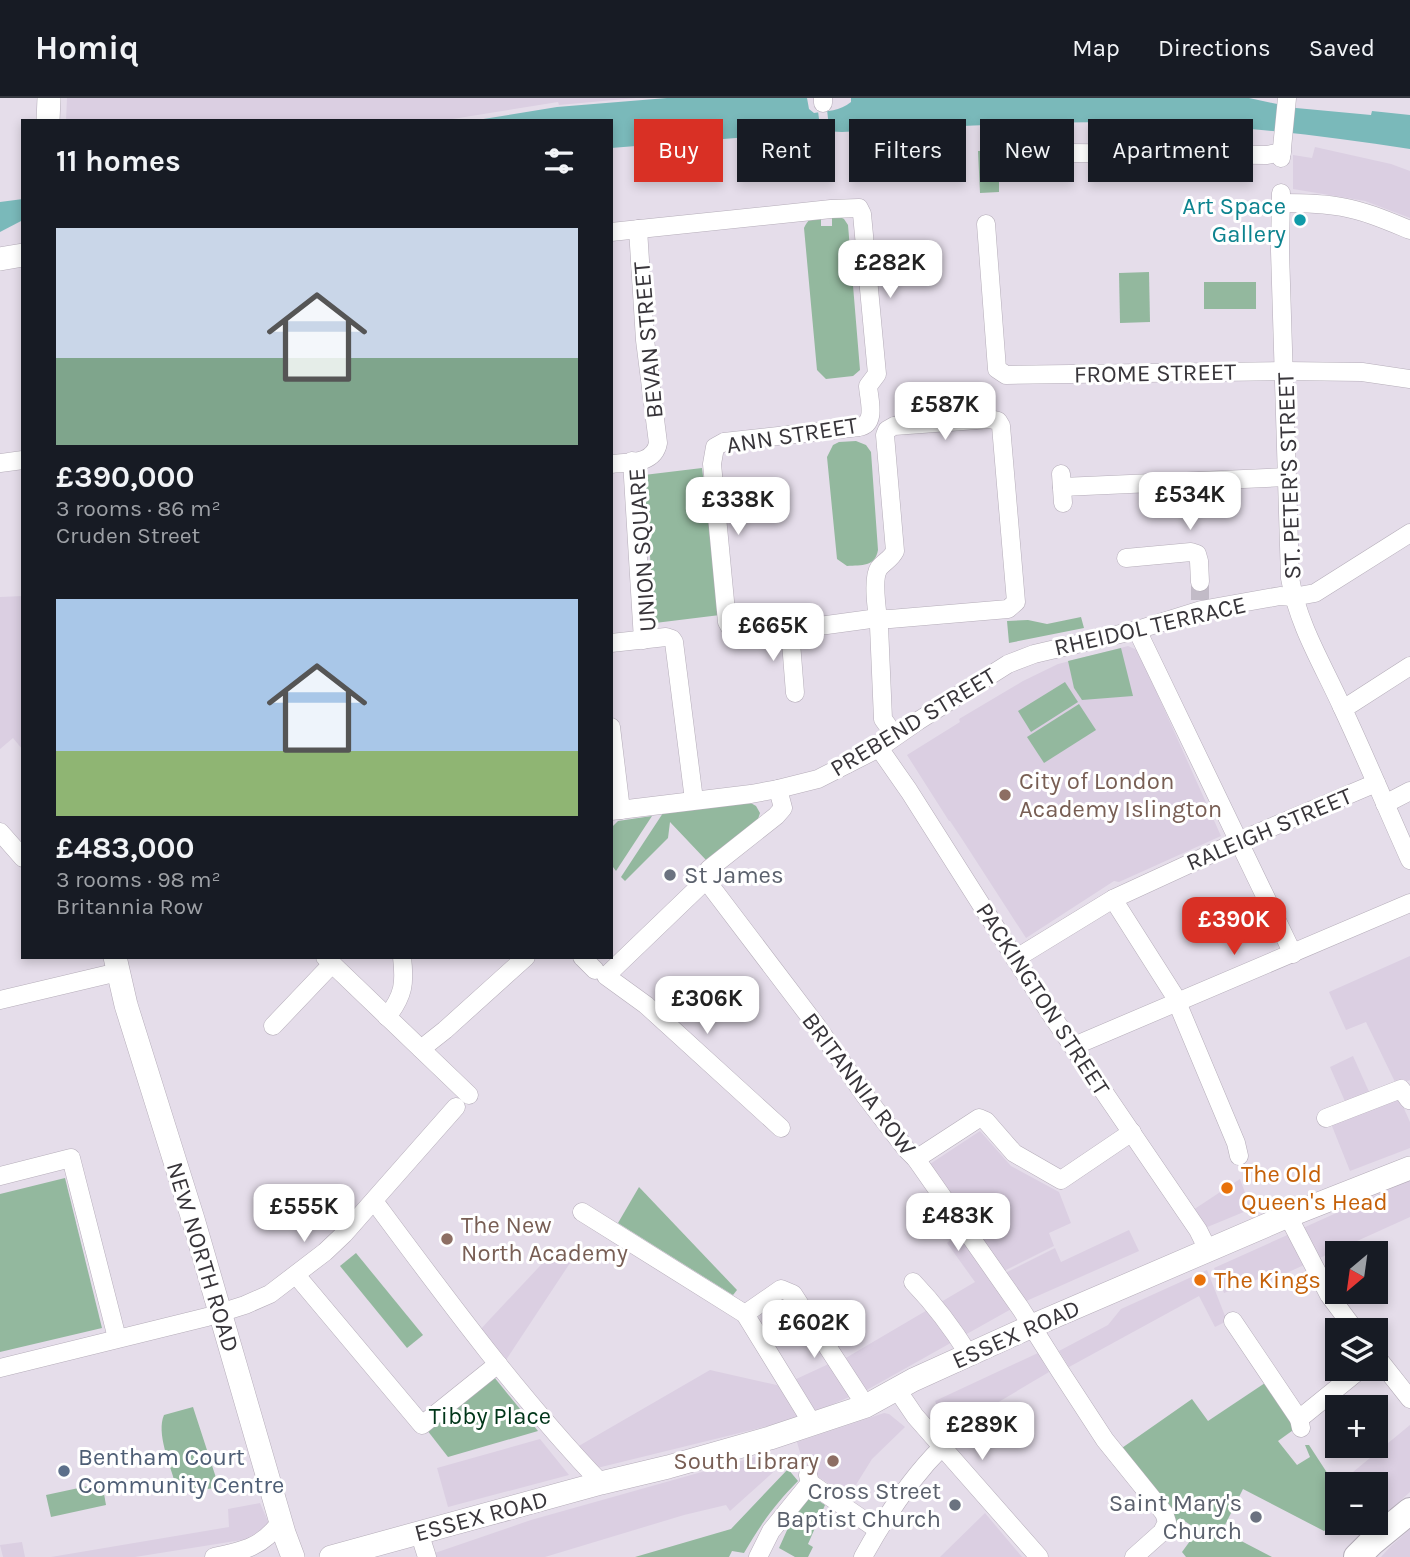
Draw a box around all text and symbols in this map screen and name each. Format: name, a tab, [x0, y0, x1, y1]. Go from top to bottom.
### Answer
text: Homiq	[35, 29, 139, 67]
text: Map	[1072, 34, 1120, 62]
text: Directions	[1158, 34, 1271, 62]
text: Saved	[1309, 34, 1375, 62]
chip: Buy	[634, 119, 723, 182]
chip: Rent	[737, 119, 835, 182]
chip: Filters	[849, 119, 966, 182]
chip: New	[980, 119, 1074, 182]
chip: Apartment	[1088, 119, 1253, 182]
icon: filters	[540, 142, 578, 180]
text: 11 homes	[56, 143, 181, 179]
place label: Art Space Gallery	[1182, 192, 1286, 248]
marker: Art Space Gallery	[1292, 212, 1308, 228]
pin: £282K	[841, 240, 939, 300]
text: £282K	[854, 249, 926, 276]
street label: BEVAN STREET	[627, 260, 669, 420]
icon: home	[254, 274, 380, 400]
street label: FROME STREET	[1074, 358, 1236, 388]
street label: ST. PETER'S STREET	[1271, 372, 1307, 580]
pin: £587K	[896, 382, 994, 442]
text: £587K	[911, 391, 979, 418]
street label: ANN STREET	[724, 411, 860, 459]
text: £390,000	[56, 459, 195, 495]
street label: UNION SQUARE	[622, 467, 662, 633]
pin: £534K	[1141, 472, 1239, 532]
pin: £338K	[689, 478, 787, 537]
text: £534K	[1155, 481, 1225, 508]
text: £338K	[702, 486, 774, 513]
text: 3 rooms · 86 m²	[56, 495, 221, 522]
text: Cruden Street	[56, 522, 200, 549]
street label: RHEIDOL TERRACE	[1051, 590, 1249, 662]
pin: £665K	[724, 603, 822, 663]
text: £665K	[738, 612, 808, 639]
icon: home	[254, 645, 380, 771]
street label: PREBEND STREET	[825, 662, 1001, 782]
place label: City of London Academy Islington	[1019, 767, 1222, 823]
street label: RALEIGH STREET	[1182, 781, 1356, 877]
marker: City of London Academy Islington	[997, 787, 1013, 803]
text: £483,000	[56, 830, 194, 866]
place label: St James	[684, 861, 784, 889]
text: 3 rooms · 98 m²	[56, 866, 221, 893]
marker: St James	[662, 867, 678, 883]
text: Britannia Row	[56, 893, 203, 920]
street label: PACKINGTON STREET	[970, 898, 1116, 1100]
pin: £390K	[1185, 898, 1283, 957]
text: £390K	[1198, 906, 1270, 933]
pin: £306K	[658, 976, 756, 1036]
text: £306K	[671, 985, 743, 1012]
street label: BRITANNIA ROW	[796, 1007, 922, 1161]
street label: NEW NORTH ROAD	[161, 1159, 245, 1355]
place label: The Old Queen's Head	[1241, 1160, 1388, 1216]
marker: The Old Queen's Head	[1219, 1180, 1235, 1196]
pin: £555K	[255, 1184, 353, 1244]
text: £555K	[269, 1193, 339, 1220]
pin: £483K	[909, 1194, 1007, 1253]
text: £483K	[922, 1202, 994, 1229]
place label: The New North Academy	[461, 1211, 628, 1267]
marker: The New North Academy	[439, 1231, 455, 1247]
north arrow	[1325, 1241, 1388, 1304]
map controls	[1325, 1241, 1388, 1535]
place label: The Kings	[1214, 1266, 1321, 1294]
marker: The Kings	[1192, 1272, 1208, 1288]
street label: ESSEX ROAD	[948, 1293, 1084, 1375]
pin: £602K	[765, 1300, 863, 1360]
text: £602K	[778, 1309, 850, 1336]
button: layers	[1325, 1318, 1388, 1381]
button: +	[1325, 1395, 1388, 1458]
park label: Tibby Place	[429, 1402, 551, 1430]
pin: £289K	[933, 1402, 1031, 1462]
text: £289K	[946, 1411, 1018, 1438]
place label: Bentham Court Community Centre	[78, 1443, 284, 1499]
place label: South Library	[673, 1447, 819, 1475]
marker: South Library	[825, 1453, 841, 1469]
marker: Bentham Court Community Centre	[56, 1463, 72, 1479]
button: −	[1325, 1472, 1388, 1535]
place label: Cross Street Baptist Church	[776, 1477, 941, 1533]
street label: ESSEX ROAD	[411, 1485, 551, 1547]
place label: Saint Mary's Church	[1109, 1489, 1242, 1545]
marker: Cross Street Baptist Church	[947, 1497, 963, 1513]
marker: Saint Mary's Church	[1248, 1509, 1264, 1525]

